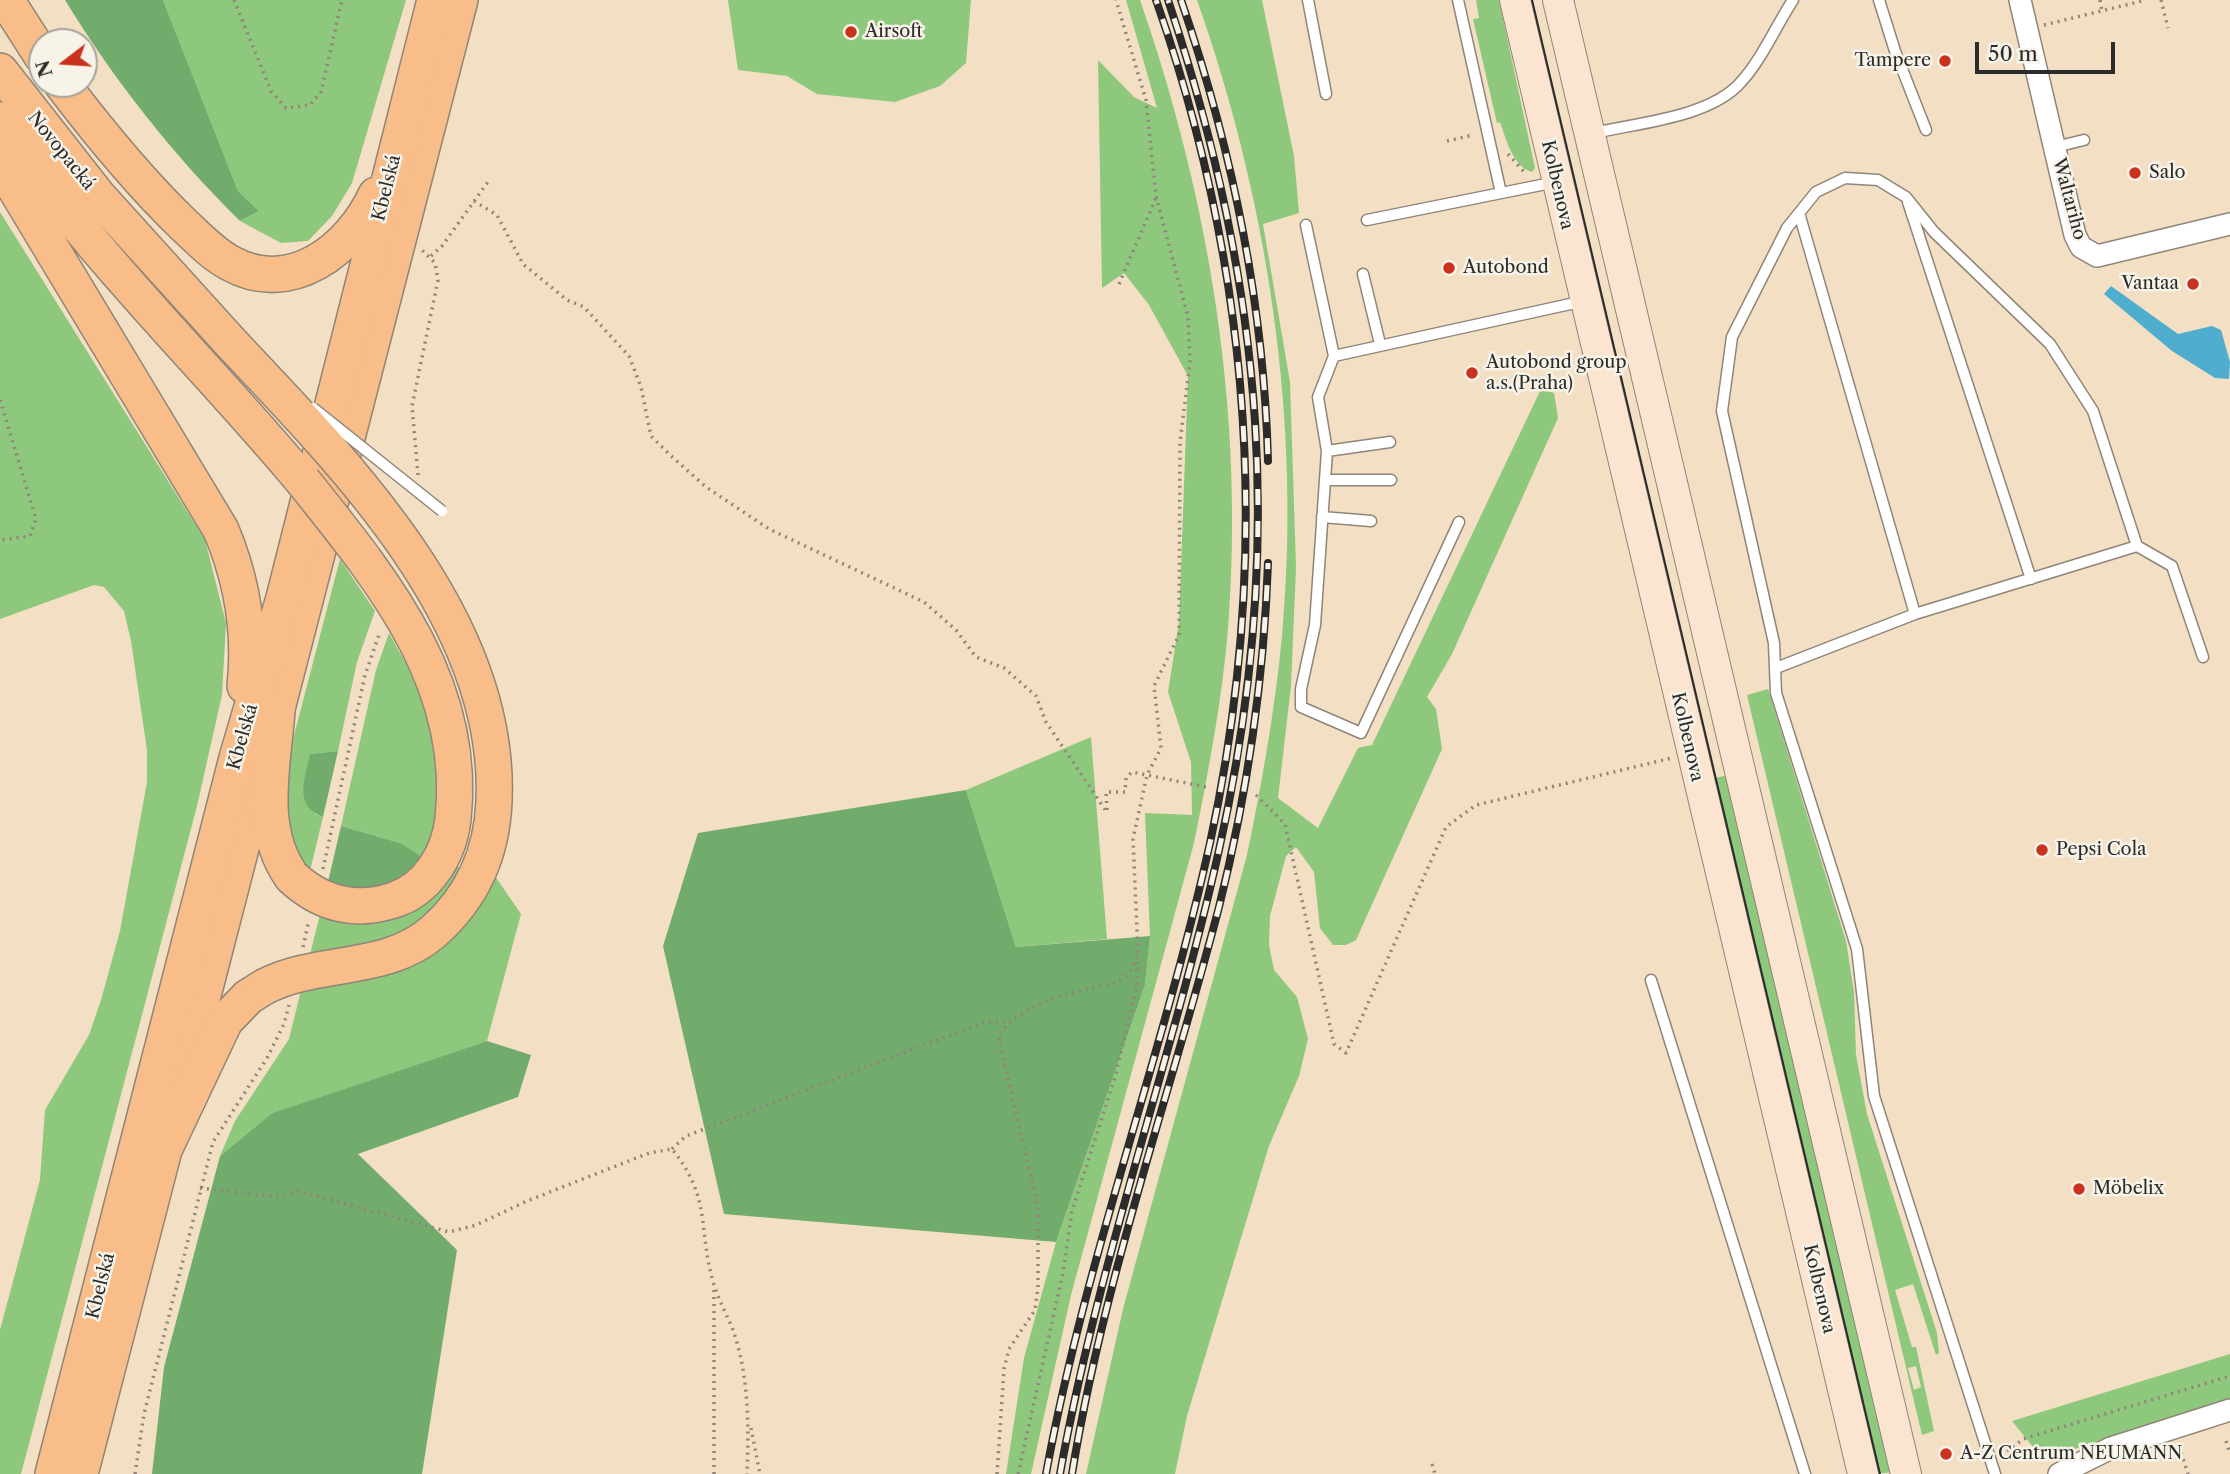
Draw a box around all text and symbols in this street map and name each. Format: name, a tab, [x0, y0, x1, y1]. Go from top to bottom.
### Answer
place label: Airsoft	[865, 21, 923, 43]
marker: Airsoft	[843, 24, 859, 40]
north arrow	[28, 28, 98, 98]
scale bar	[1978, 28, 2118, 72]
text: 50 m	[1988, 41, 2038, 66]
place label: Tampere	[1854, 50, 1931, 72]
marker: Tampere	[1937, 53, 1953, 69]
text: N	[31, 57, 58, 80]
street label: Novopacká	[23, 107, 99, 195]
street label: Kolbenova	[1536, 138, 1578, 232]
street label: Kbelská	[368, 153, 406, 223]
street label: Waltariho	[2048, 156, 2090, 242]
place label: Salo	[2149, 162, 2186, 184]
marker: Salo	[2127, 165, 2143, 181]
place label: Autobond	[1463, 257, 1549, 279]
marker: Autobond	[1441, 260, 1457, 276]
place label: Vantaa	[2122, 273, 2179, 295]
marker: Vantaa	[2185, 276, 2201, 292]
place label: Autobond group a.s.(Praha)	[1486, 352, 1627, 394]
marker: Autobond group a.s.(Praha)	[1464, 365, 1480, 381]
street label: Kolbenova	[1666, 690, 1708, 784]
street label: Kbelská	[223, 702, 263, 772]
place label: Pepsi Cola	[2056, 839, 2146, 861]
marker: Pepsi Cola	[2034, 842, 2050, 858]
place label: Möbelix	[2093, 1178, 2164, 1200]
marker: Möbelix	[2071, 1181, 2087, 1197]
street label: Kolbenova	[1798, 1242, 1840, 1336]
street label: Kbelská	[82, 1251, 120, 1321]
place label: A-Z Centrum NEUMANN	[1960, 1443, 2182, 1465]
marker: A-Z Centrum NEUMANN	[1938, 1446, 1954, 1462]

